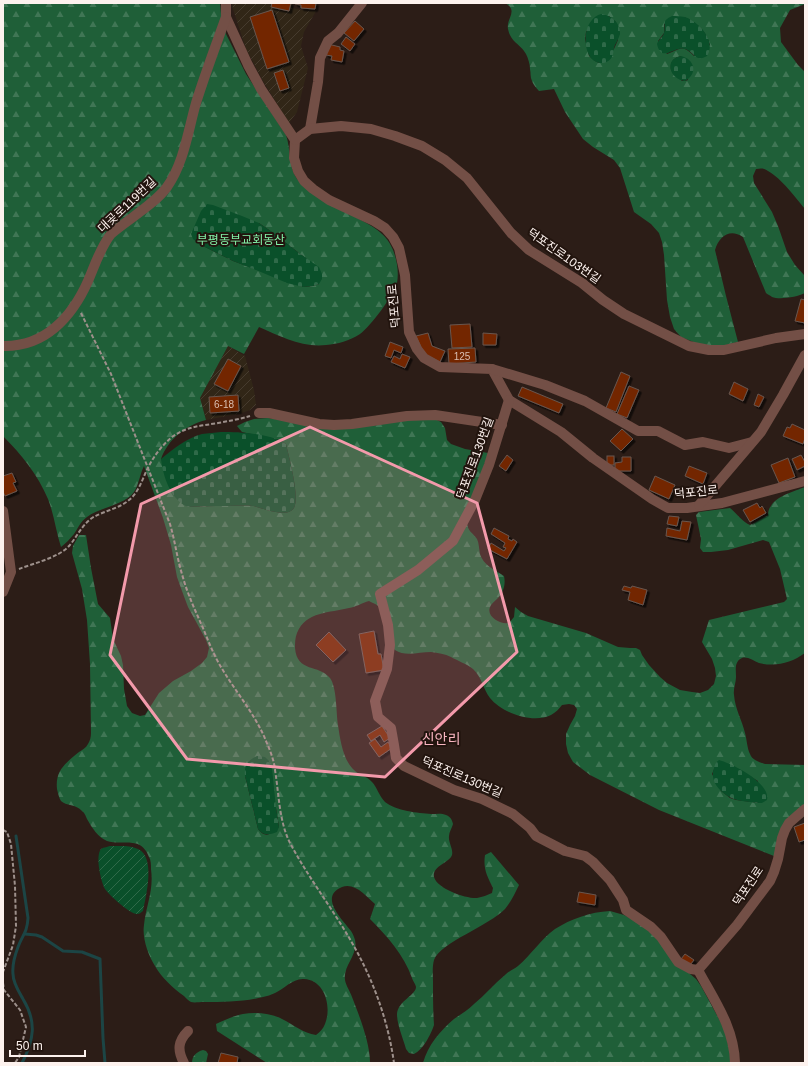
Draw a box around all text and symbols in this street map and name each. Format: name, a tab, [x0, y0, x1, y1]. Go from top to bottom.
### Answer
street label: 대곶로119번길	[95, 175, 159, 235]
street label: 덕포진로103번길	[525, 226, 603, 286]
park label: 부평동부교회동산	[197, 233, 285, 247]
street label: 덕포진로	[385, 283, 403, 329]
house number: 125	[454, 351, 471, 362]
house number: 6-18	[214, 399, 234, 410]
street label: 덕포진로130번길	[454, 415, 496, 501]
street label: 덕포진로	[673, 483, 719, 501]
district label: 신안리	[422, 731, 460, 747]
street label: 덕포진로130번길	[420, 754, 504, 800]
street label: 덕포진로	[730, 864, 766, 908]
scale bar	[10, 1032, 85, 1058]
text: 50 m	[16, 1039, 43, 1053]

